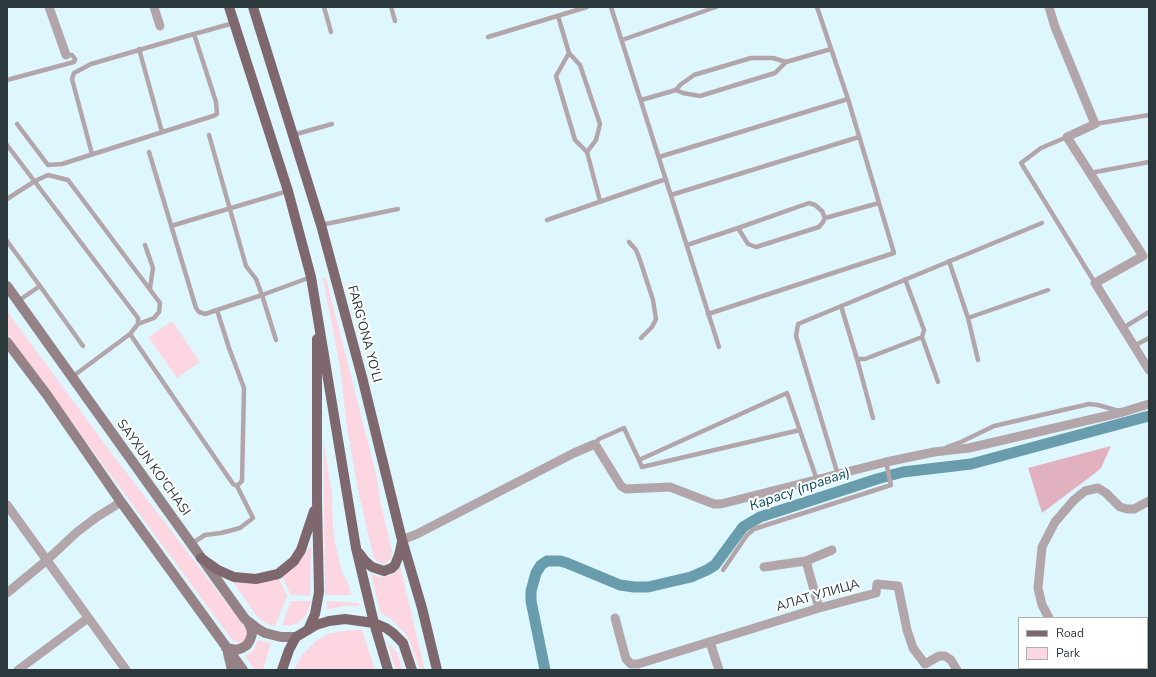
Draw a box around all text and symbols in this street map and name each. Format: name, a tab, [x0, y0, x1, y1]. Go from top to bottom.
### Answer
street label: FARG'ONA YO'LI	[344, 284, 384, 384]
street label: SAYXUN KO'CHASI	[113, 417, 193, 519]
water label: Карасу (правая)	[747, 465, 853, 515]
street label: АЛАТ УЛИЦА	[774, 577, 862, 615]
legend	[1018, 617, 1148, 669]
text: Road	[1056, 625, 1084, 641]
text: Park	[1056, 645, 1080, 661]

